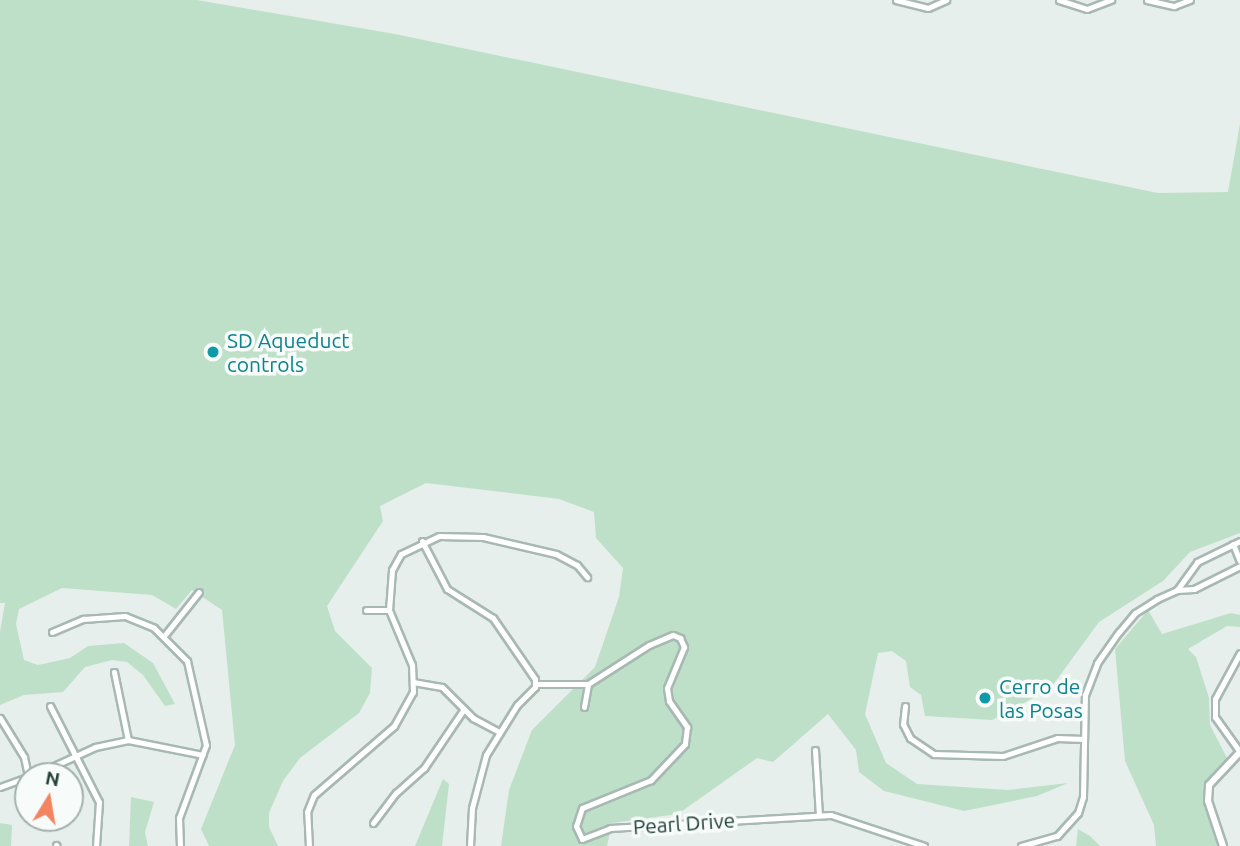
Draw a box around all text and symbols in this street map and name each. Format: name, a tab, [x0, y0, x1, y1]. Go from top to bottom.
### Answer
place label: SD Aqueduct controls	[227, 327, 349, 377]
marker: SD Aqueduct controls	[205, 344, 221, 360]
place label: Cerro de las Posas	[999, 673, 1083, 723]
marker: Cerro de las Posas	[977, 690, 993, 706]
north arrow	[14, 762, 84, 832]
text: N	[44, 766, 62, 791]
street label: Pearl Drive	[632, 807, 736, 839]

